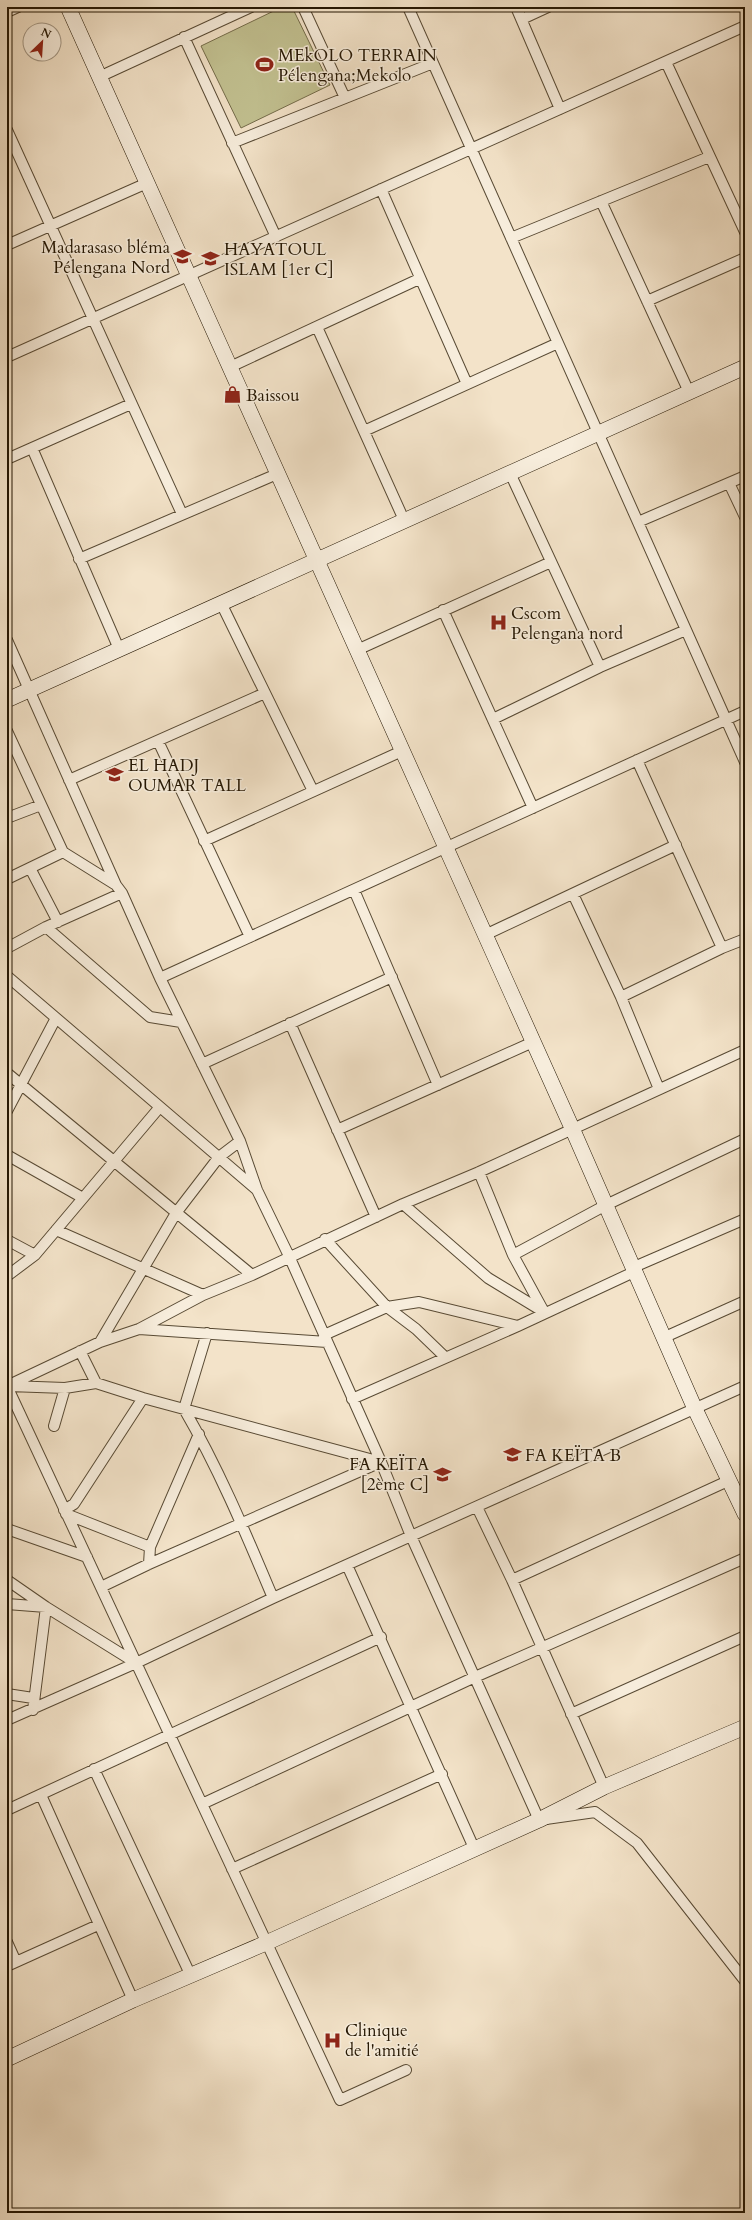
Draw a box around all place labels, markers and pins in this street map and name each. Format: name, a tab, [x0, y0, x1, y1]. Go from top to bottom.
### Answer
place label: MEkOLO TERRAIN Pélengana;Mekolo	[278, 44, 437, 87]
sports icon: MEkOLO TERRAIN Pélengana;Mekolo	[255, 55, 275, 75]
place label: Madarasaso bléma Pélengana Nord	[41, 236, 171, 279]
place label: HAYATOUL ISLAM [1er C]	[224, 238, 334, 281]
school or university icon: Madarasaso bléma Pélengana Nord	[173, 247, 193, 267]
school or university icon: HAYATOUL ISLAM [1er C]	[201, 249, 221, 269]
place label: Baissou	[246, 384, 300, 407]
shop icon: Baissou	[223, 385, 243, 405]
place label: Cscom Pelengana nord	[511, 602, 623, 645]
hospital icon: Cscom Pelengana nord	[488, 613, 508, 633]
place label: EL HADJ OUMAR TALL	[128, 754, 247, 797]
school or university icon: EL HADJ OUMAR TALL	[105, 765, 125, 785]
place label: FA KEÏTA B	[525, 1444, 621, 1467]
school or university icon: FA KEÏTA B	[502, 1445, 522, 1465]
place label: FA KEÏTA [2ème C]	[349, 1453, 430, 1496]
school or university icon: FA KEÏTA [2ème C]	[432, 1464, 452, 1484]
place label: Clinique de l'amitié	[345, 2019, 419, 2062]
hospital icon: Clinique de l'amitié	[322, 2030, 342, 2050]

